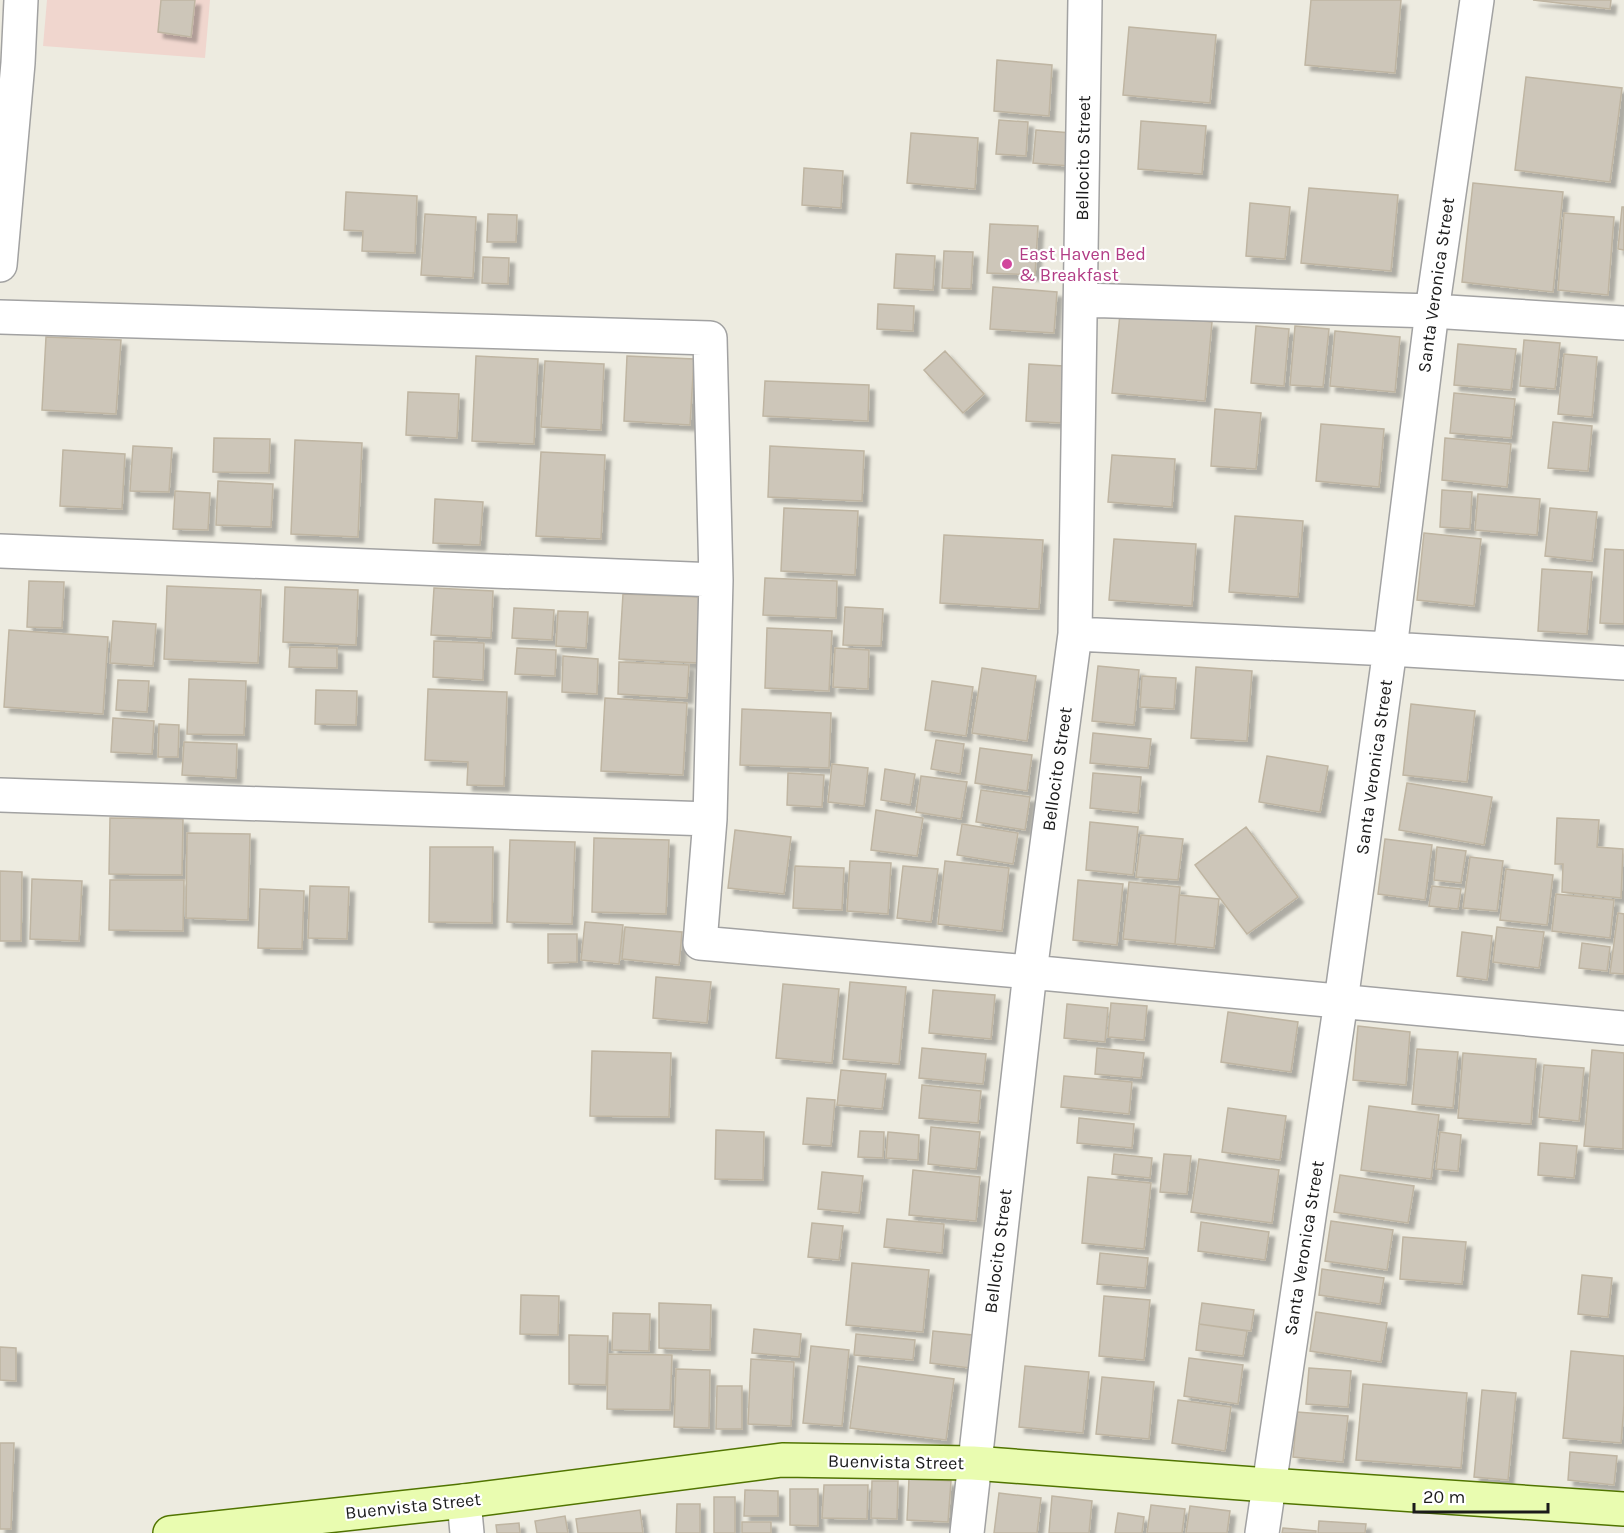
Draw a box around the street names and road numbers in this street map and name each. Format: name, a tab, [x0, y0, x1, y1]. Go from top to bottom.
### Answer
street label: Bellocito Street	[1071, 95, 1095, 221]
street label: Santa Veronica Street	[1413, 196, 1459, 374]
street label: Santa Veronica Street	[1351, 678, 1397, 856]
street label: Bellocito Street	[1037, 705, 1077, 833]
street label: Santa Veronica Street	[1279, 1159, 1329, 1337]
street label: Bellocito Street	[979, 1187, 1017, 1315]
street label: Buenvista Street	[828, 1450, 965, 1474]
street label: Buenvista Street	[344, 1488, 482, 1524]

